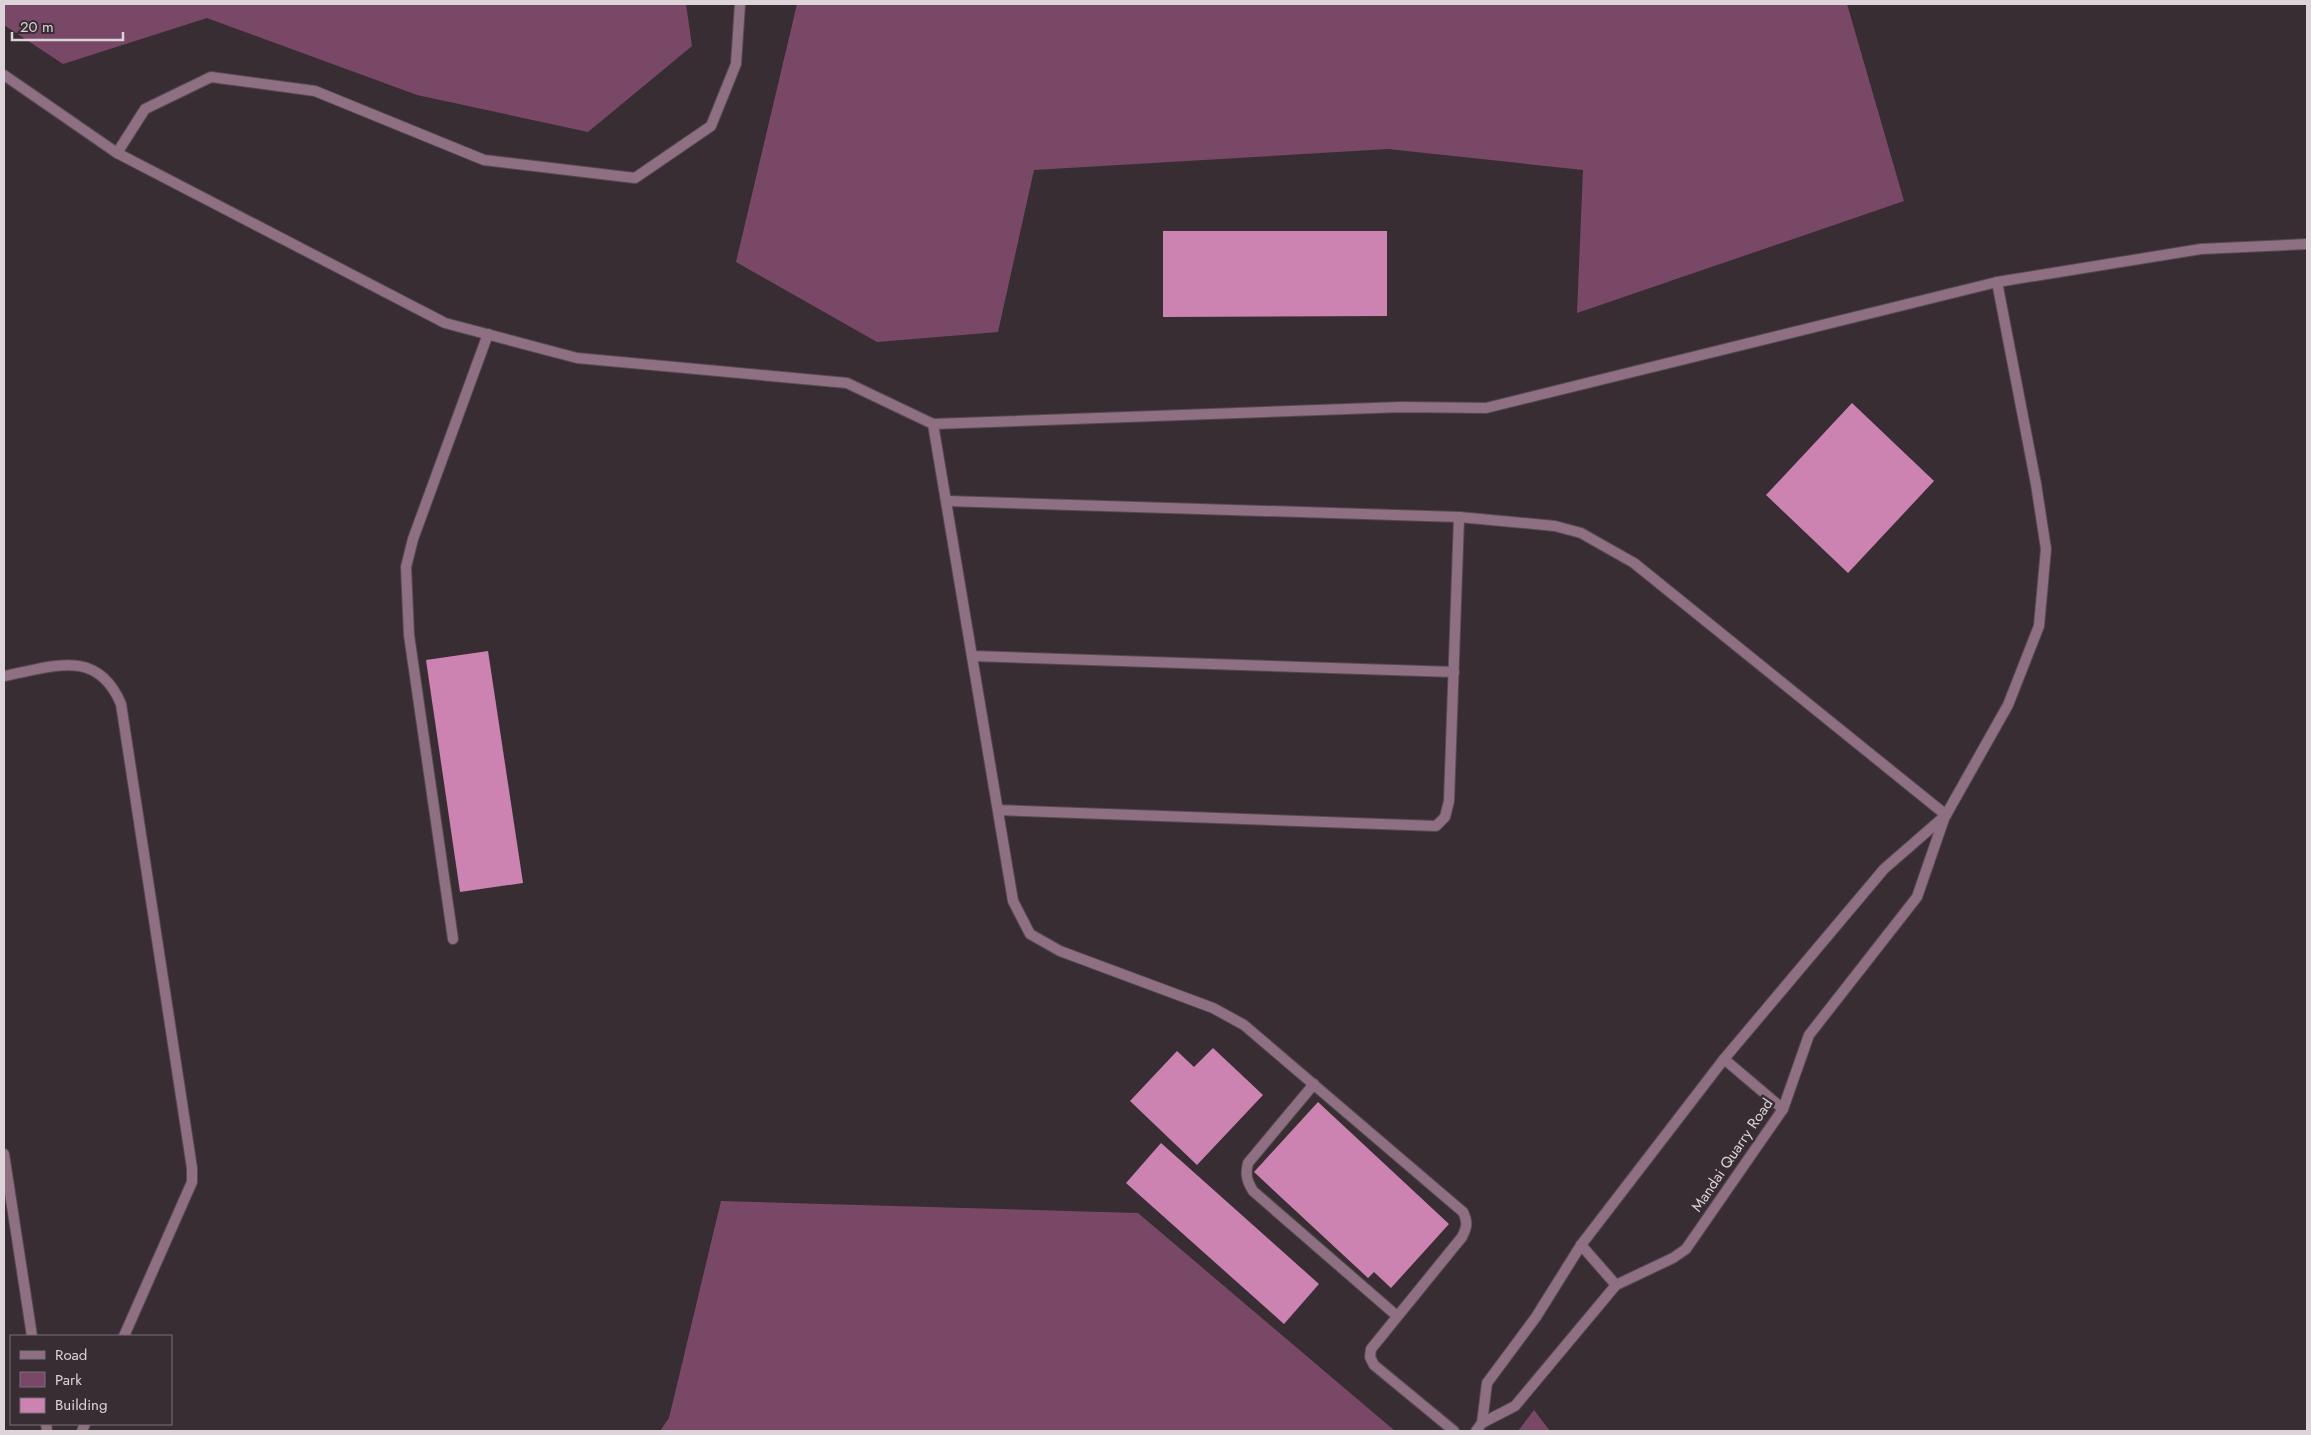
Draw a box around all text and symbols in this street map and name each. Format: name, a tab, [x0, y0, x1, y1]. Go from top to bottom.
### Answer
scale bar	[12, 10, 124, 42]
text: 20 m	[20, 16, 54, 38]
street label: Mandai Quarry Road	[1686, 1094, 1778, 1216]
legend	[10, 1335, 172, 1425]
text: Road	[55, 1344, 87, 1366]
text: Park	[55, 1369, 82, 1391]
text: Building	[55, 1394, 107, 1416]

